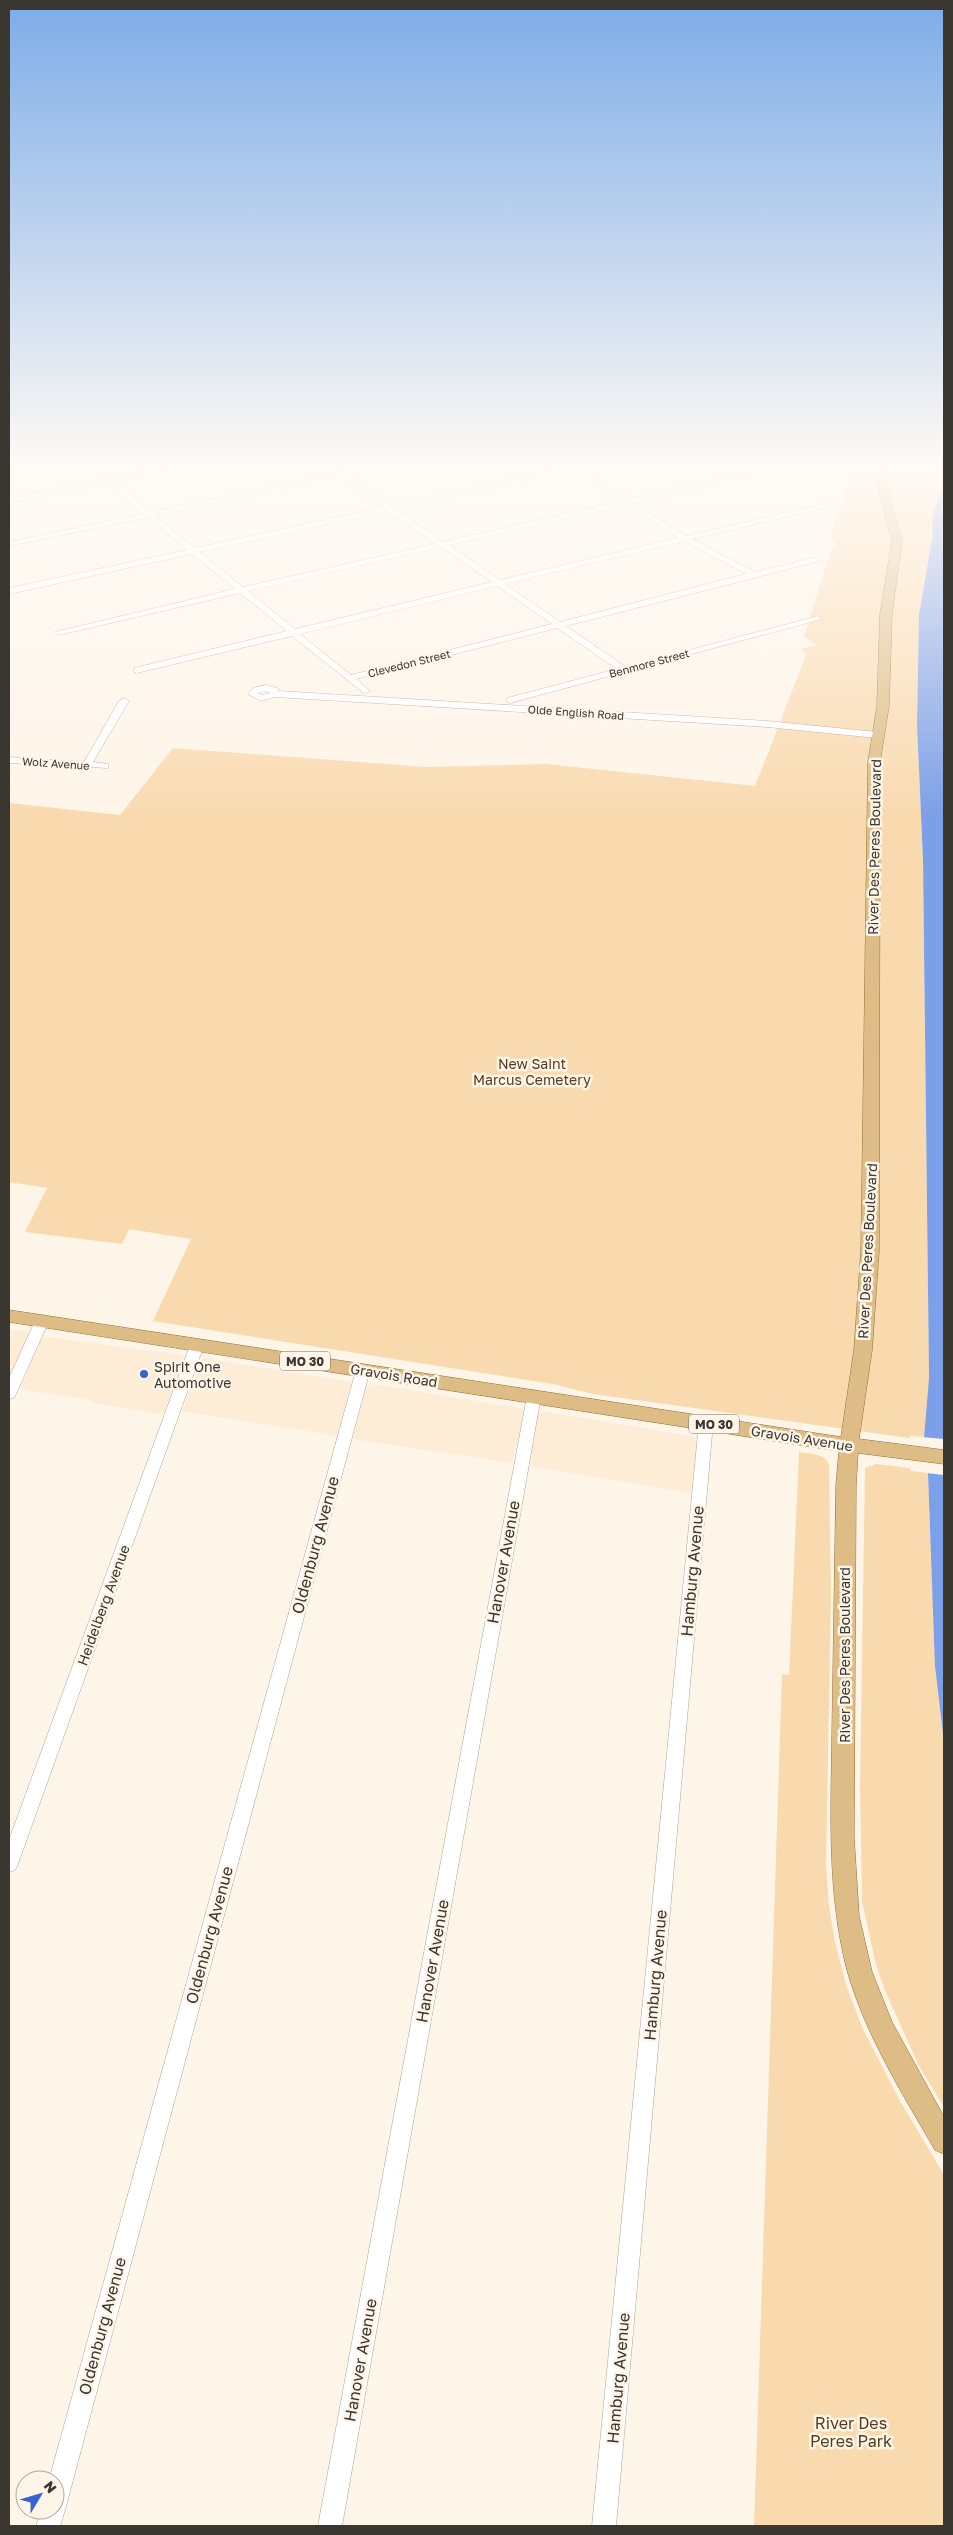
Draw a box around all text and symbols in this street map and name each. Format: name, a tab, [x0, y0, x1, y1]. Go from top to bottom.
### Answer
street label: Clevedon Street	[366, 646, 452, 680]
street label: Benmore Street	[607, 646, 691, 680]
street label: Olde English Road	[527, 702, 625, 722]
street label: Wolz Avenue	[22, 754, 90, 772]
street label: River Des Peres Boulevard	[864, 759, 884, 935]
park label: New Saint Marcus Cemetery	[473, 1055, 591, 1088]
street label: River Des Peres Boulevard	[854, 1163, 880, 1339]
road number: MO 30	[280, 1352, 330, 1370]
place label: Spirit One Automotive	[154, 1358, 231, 1391]
street label: Gravois Road	[349, 1360, 439, 1390]
marker: Spirit One Automotive	[138, 1368, 150, 1380]
road number: MO 30	[689, 1415, 739, 1434]
street label: Gravois Avenue	[750, 1422, 854, 1454]
street label: Oldenburg Avenue	[287, 1474, 343, 1616]
street label: Hanover Avenue	[482, 1499, 524, 1625]
street label: Hamburg Avenue	[676, 1505, 708, 1637]
street label: Heidelberg Avenue	[73, 1542, 133, 1668]
street label: River Des Peres Boulevard	[836, 1567, 853, 1743]
street label: Oldenburg Avenue	[181, 1864, 237, 2006]
street label: Hanover Avenue	[411, 1898, 453, 2024]
street label: Hamburg Avenue	[639, 1909, 671, 2041]
street label: Oldenburg Avenue	[74, 2255, 130, 2397]
street label: Hanover Avenue	[339, 2297, 381, 2423]
street label: Hamburg Avenue	[602, 2312, 634, 2444]
park label: River Des Peres Park	[810, 2413, 892, 2451]
north arrow	[15, 2470, 65, 2520]
text: N	[41, 2477, 61, 2496]

